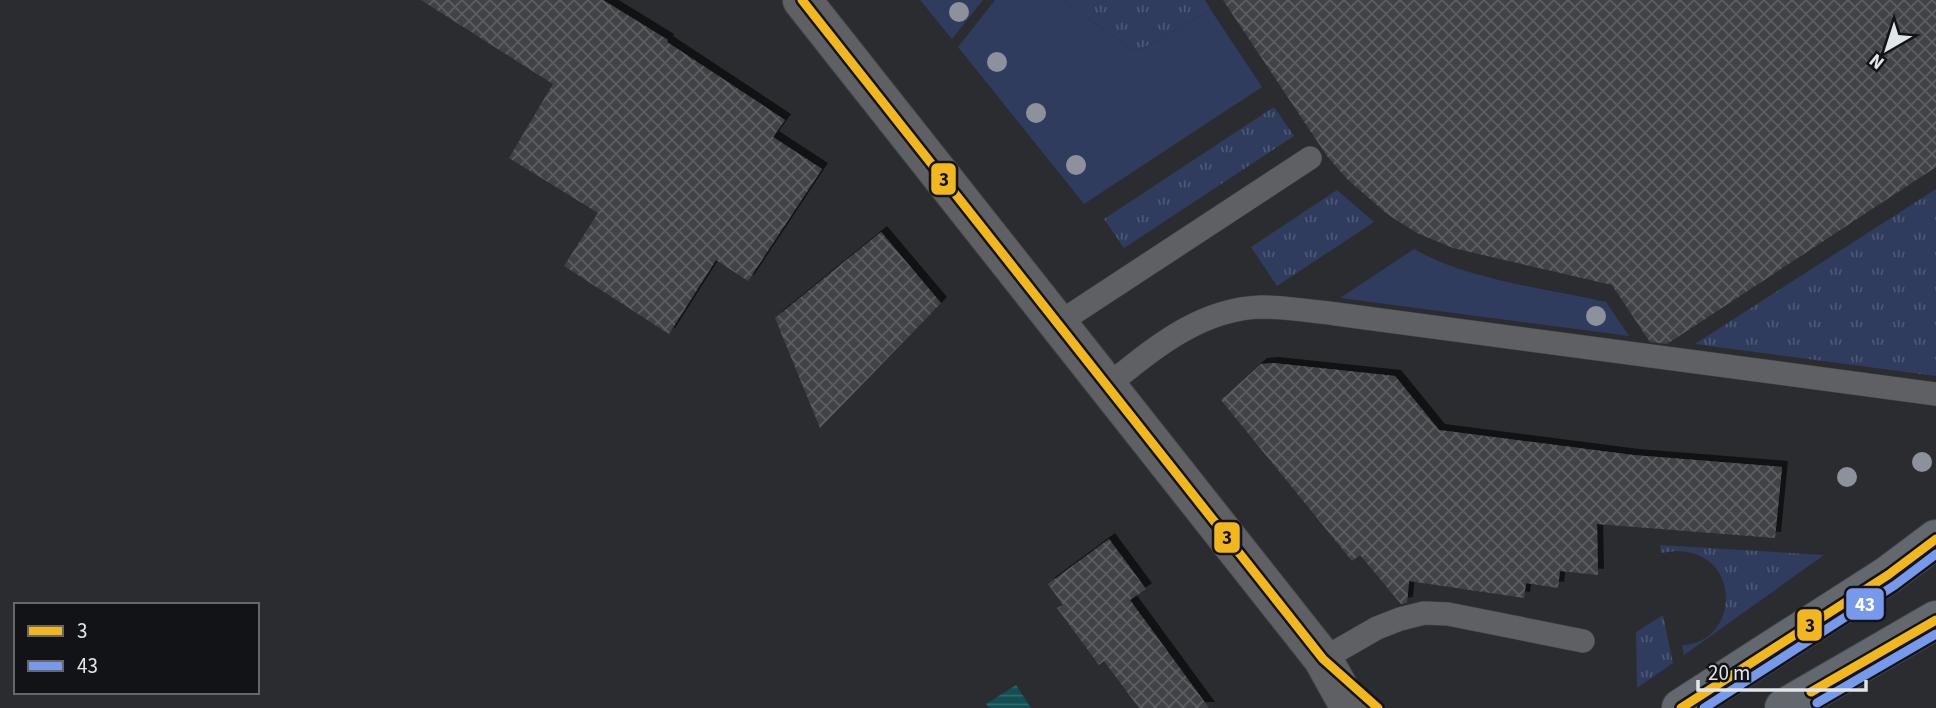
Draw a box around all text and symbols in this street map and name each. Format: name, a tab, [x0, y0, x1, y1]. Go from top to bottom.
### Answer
north arrow	[1852, 14, 1922, 84]
text: N	[1864, 47, 1891, 76]
line badge: 3	[930, 162, 957, 196]
text: 3	[939, 167, 949, 194]
line badge: 3	[1213, 521, 1241, 554]
text: 3	[1222, 525, 1232, 552]
line badge: 43	[1845, 587, 1885, 621]
text: 43	[1855, 592, 1875, 619]
legend	[14, 603, 259, 694]
line badge: 3	[1796, 608, 1823, 642]
text: 3	[1805, 613, 1815, 640]
text: 3	[77, 616, 87, 646]
scale bar	[1698, 648, 1866, 692]
text: 43	[77, 651, 98, 681]
text: 20 m	[1708, 658, 1750, 688]

